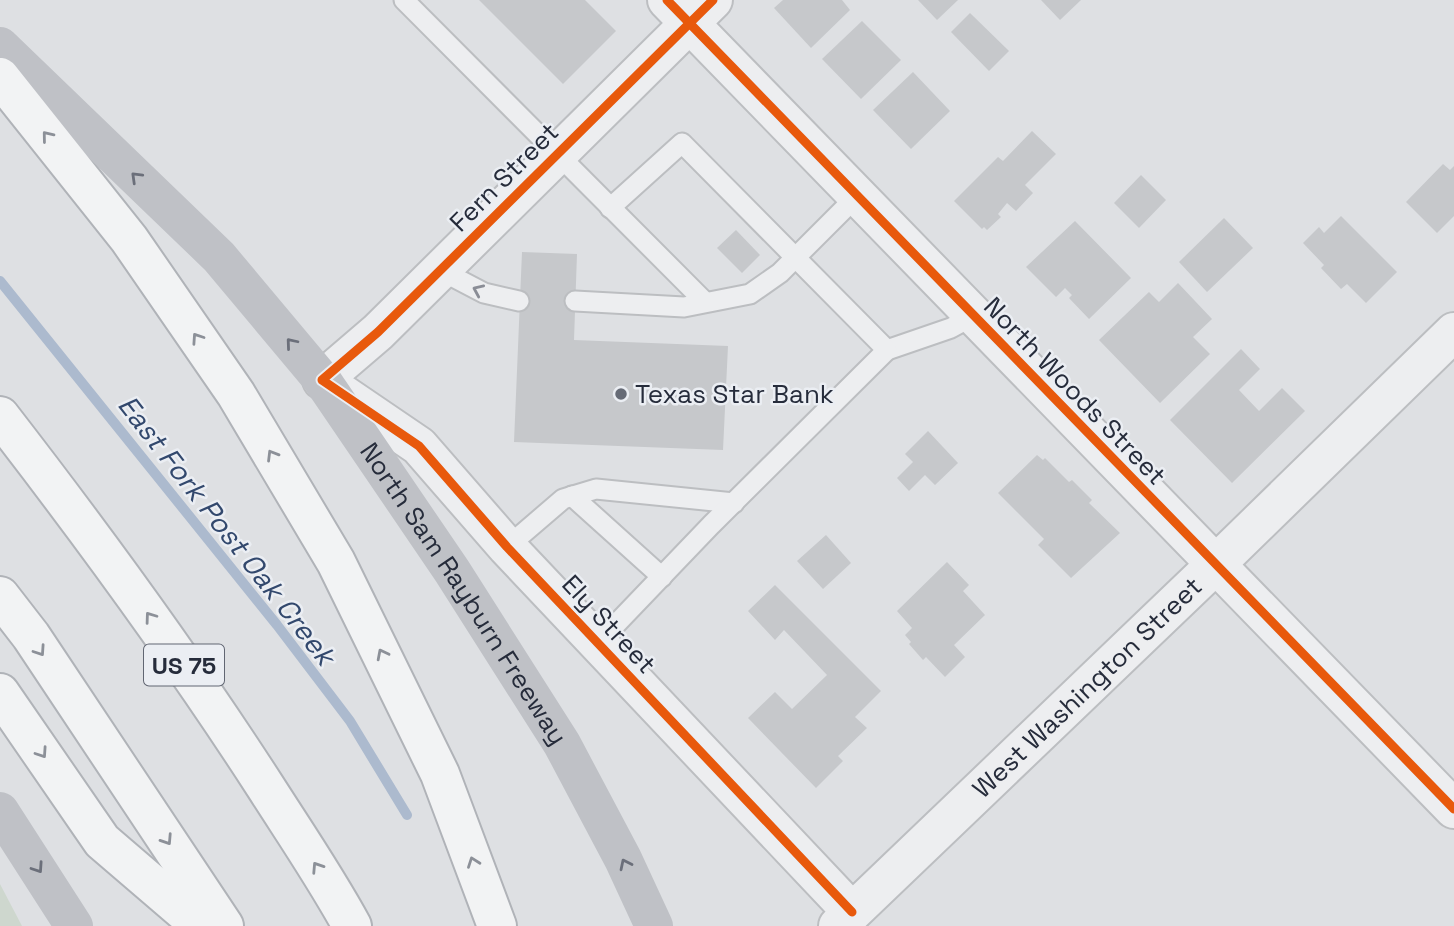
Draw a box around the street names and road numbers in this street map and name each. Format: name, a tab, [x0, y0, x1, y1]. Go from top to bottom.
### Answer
street label: Fern Street	[442, 115, 566, 239]
street label: North Woods Street	[976, 290, 1174, 492]
street label: North Sam Rayburn Freeway	[352, 436, 575, 751]
street label: Ely Street	[555, 567, 663, 681]
street label: West Washington Street	[965, 569, 1209, 805]
road number: US 75	[144, 644, 224, 686]

